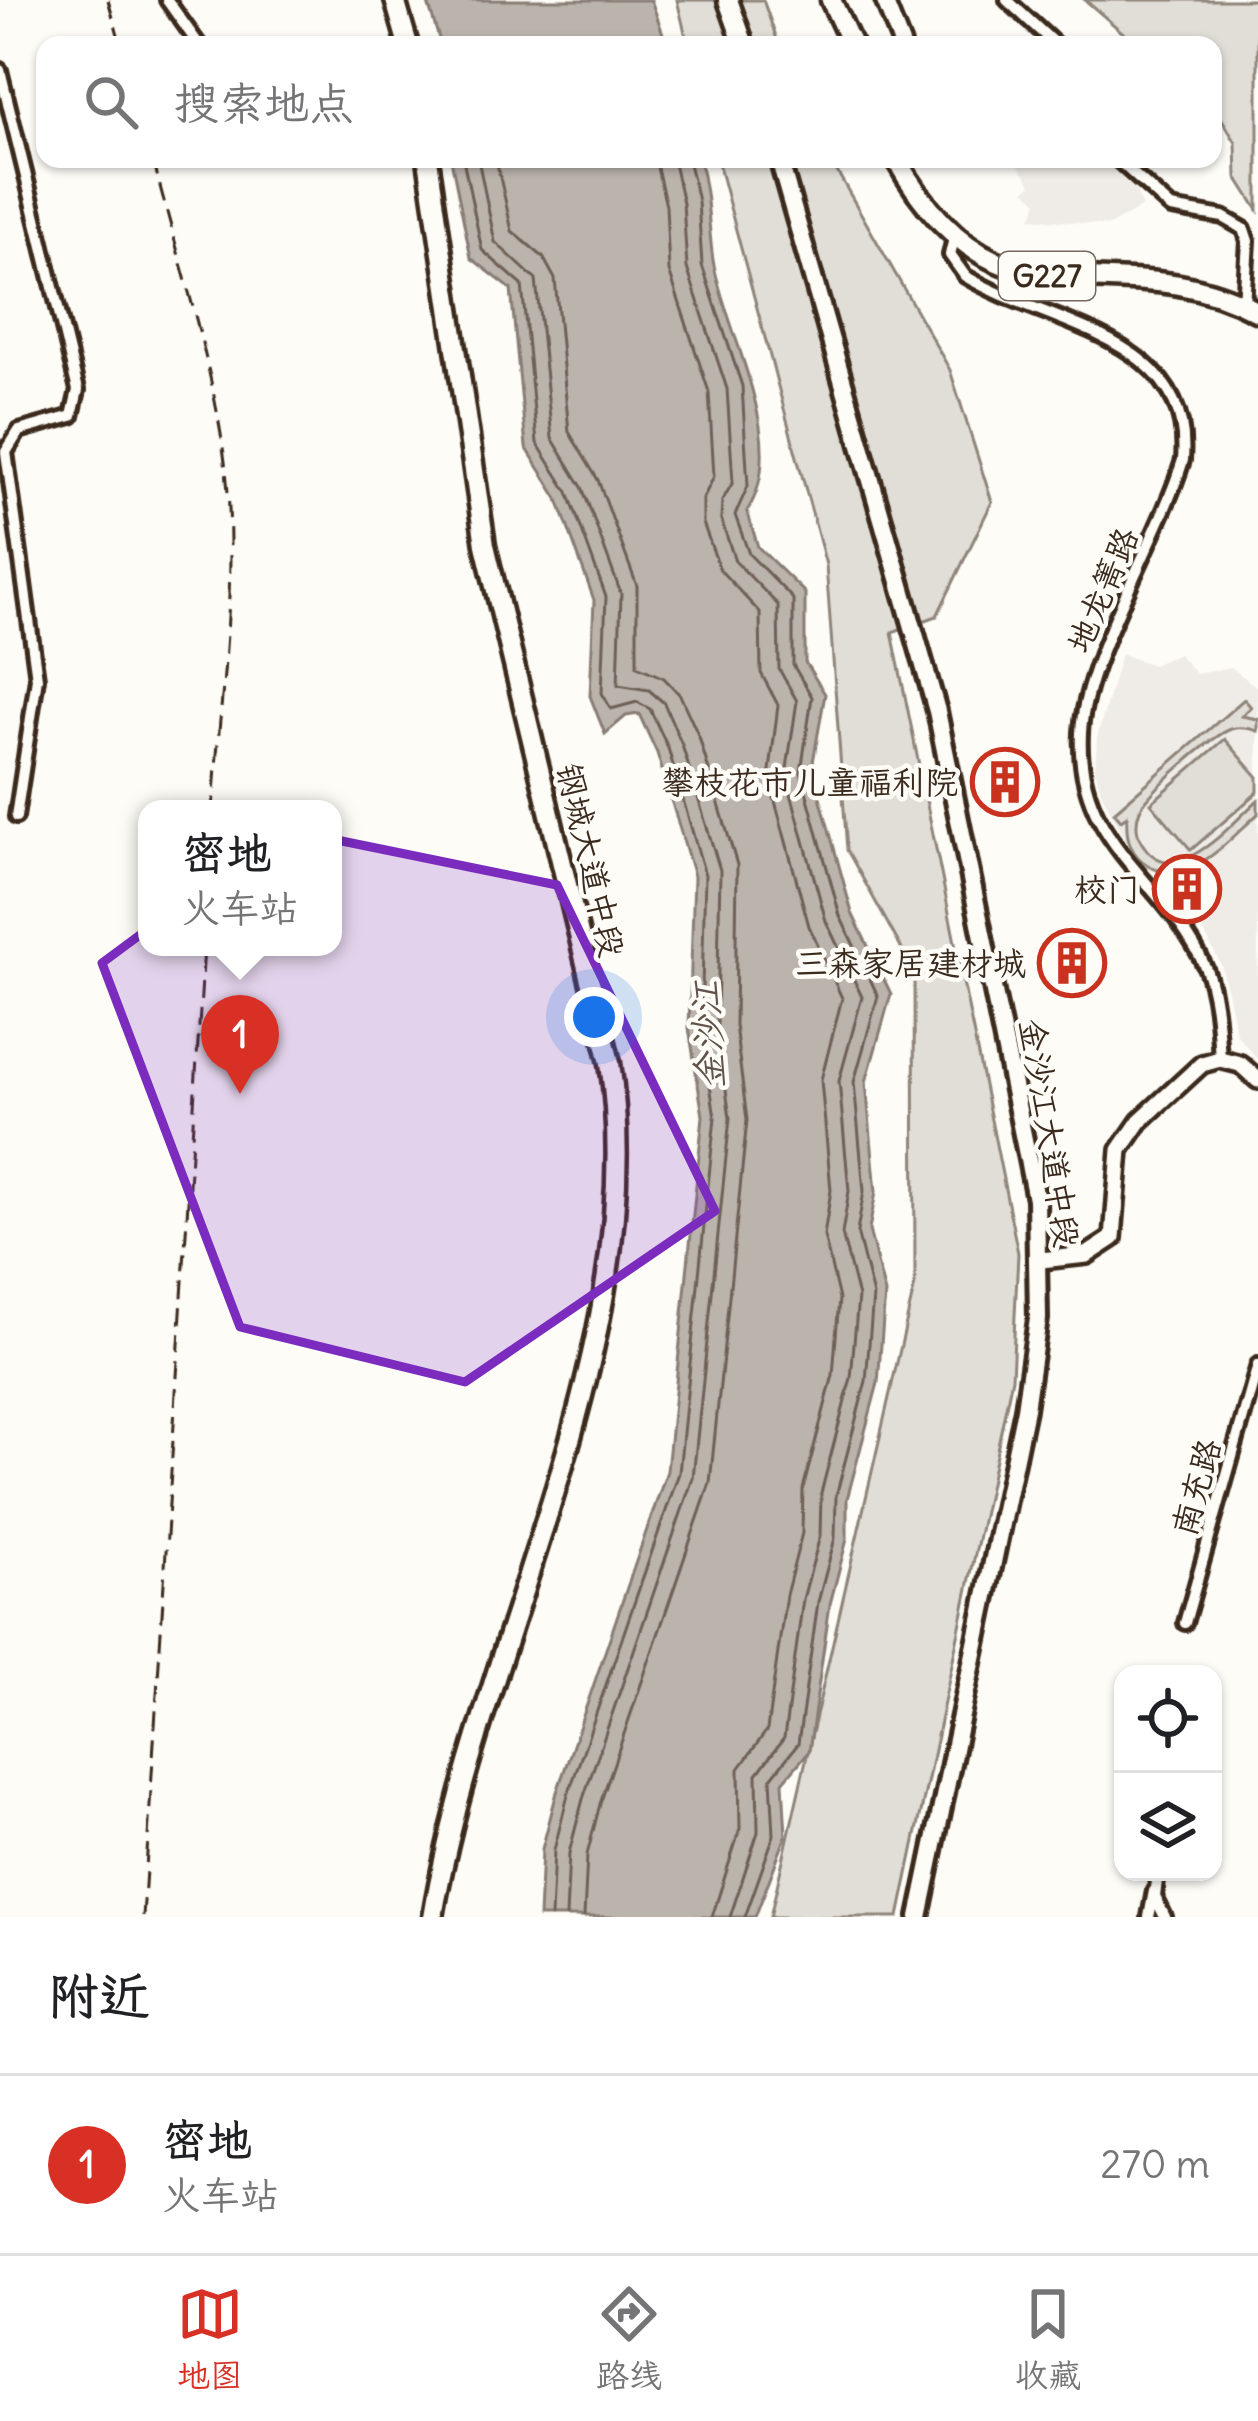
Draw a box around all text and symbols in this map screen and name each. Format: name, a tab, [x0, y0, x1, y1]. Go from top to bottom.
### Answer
search box	[36, 36, 1222, 168]
icon: search	[78, 69, 144, 135]
text: 搜索地点	[174, 75, 354, 131]
road number: G227	[999, 252, 1095, 300]
street label: 地龙箐路	[1057, 521, 1147, 659]
building icon: 攀枝花市儿童福利院	[970, 747, 1040, 817]
street label: 钢城大道中段	[548, 759, 634, 961]
place label: 攀枝花市儿童福利院	[661, 761, 958, 803]
popup	[138, 800, 342, 956]
text: 密地	[181, 825, 272, 881]
building icon: 校门	[1152, 854, 1222, 924]
place label: 校门	[1074, 868, 1140, 910]
text: 火车站	[181, 884, 299, 933]
building icon: 三森家居建材城	[1037, 928, 1107, 998]
place label: 三森家居建材城	[795, 942, 1026, 984]
water label: 金沙江	[683, 978, 733, 1090]
your location	[564, 987, 624, 1047]
pin: 1	[201, 995, 279, 1094]
street label: 金沙江大道中段	[1011, 1016, 1089, 1250]
street label: 南充路	[1162, 1434, 1230, 1540]
map controls	[1114, 1665, 1222, 1881]
button: locate	[1114, 1665, 1222, 1773]
button: layers	[1114, 1773, 1222, 1881]
text: 附近	[48, 1964, 150, 2028]
text: 密地	[162, 2112, 252, 2168]
text: 1	[79, 2140, 95, 2189]
text: 270 m	[1100, 2140, 1210, 2189]
text: 火车站	[162, 2171, 279, 2220]
tab: 地图	[177, 2281, 243, 2396]
tab: 路线	[596, 2281, 662, 2396]
tab: 收藏	[1015, 2281, 1081, 2396]

